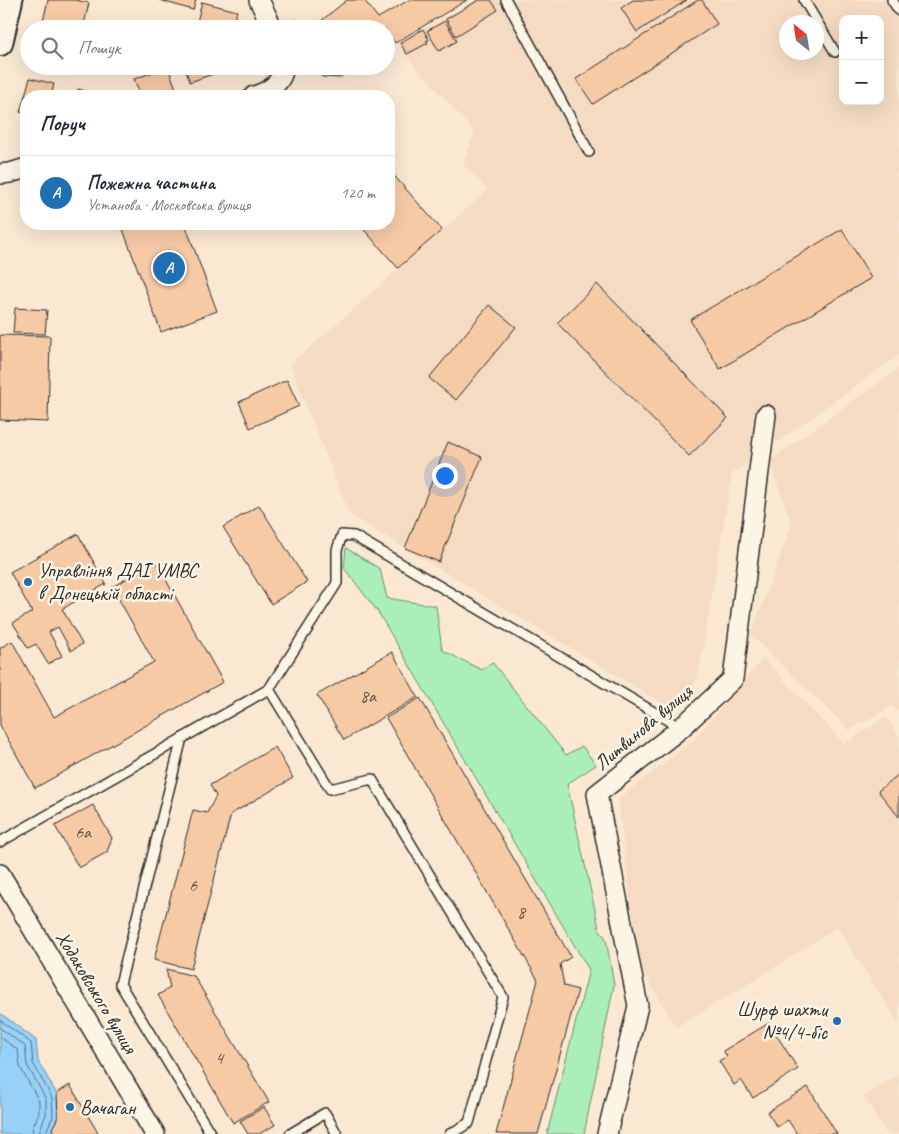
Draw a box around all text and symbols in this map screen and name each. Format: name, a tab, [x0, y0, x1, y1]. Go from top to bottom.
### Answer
north arrow	[779, 15, 824, 60]
map controls	[839, 15, 884, 105]
button: +	[839, 15, 884, 60]
search box	[20, 20, 395, 75]
icon: search	[38, 34, 66, 62]
text: Пошук	[78, 36, 120, 60]
button: −	[839, 60, 884, 105]
text: Поруч	[40, 110, 85, 136]
text: Пожежна частина	[87, 171, 215, 195]
text: A	[52, 183, 60, 203]
text: 120 m	[341, 183, 375, 203]
text: Установа · Московська вулиця	[87, 195, 250, 215]
pin: A	[153, 249, 185, 287]
your location	[432, 463, 458, 489]
place label: Управління ДАІ УМВС в Донецькій області	[38, 558, 200, 606]
marker: Управління ДАІ УМВС в Донецькій області	[22, 576, 34, 588]
street label: Литвинова вулиця	[589, 678, 698, 776]
house number: 8а	[360, 685, 377, 707]
house number: 6а	[75, 821, 92, 843]
house number: 6	[189, 874, 198, 896]
house number: 8	[517, 901, 527, 923]
street label: Ходаковського вулиця	[50, 927, 144, 1059]
place label: Шурф шахти №4/4-біс	[737, 997, 829, 1045]
marker: Шурф шахти №4/4-біс	[831, 1015, 843, 1027]
house number: 4	[215, 1047, 225, 1069]
place label: Вачаган	[80, 1095, 137, 1120]
marker: Вачаган	[64, 1101, 76, 1113]

